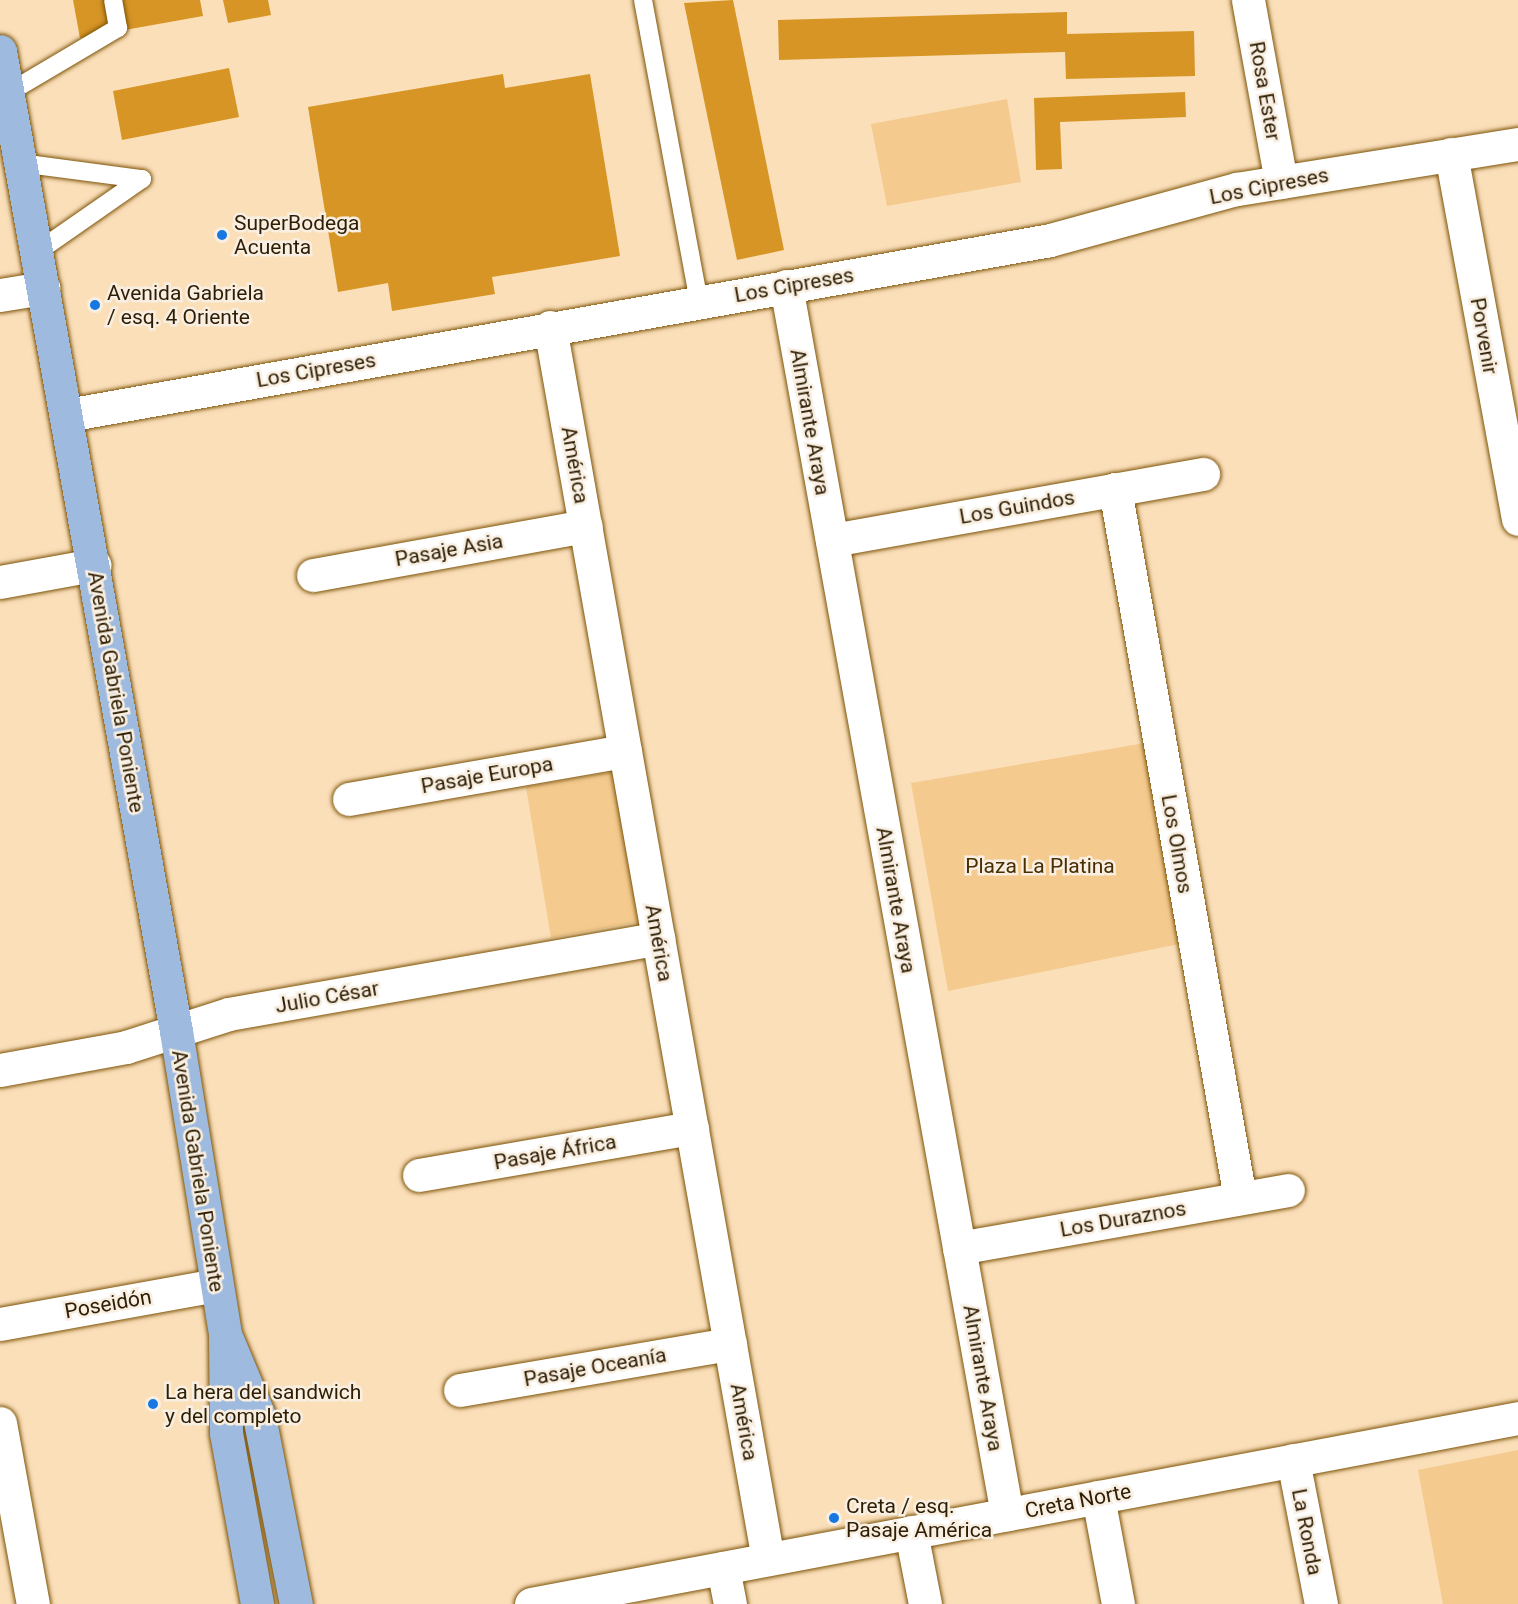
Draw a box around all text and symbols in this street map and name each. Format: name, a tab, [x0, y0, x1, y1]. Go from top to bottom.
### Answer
street label: Rosa Ester	[1244, 39, 1286, 143]
street label: Los Cipreses	[1207, 162, 1331, 210]
place label: SuperBodega Acuenta	[234, 210, 359, 260]
marker: SuperBodega Acuenta	[215, 228, 229, 242]
street label: Los Cipreses	[732, 262, 856, 308]
place label: Avenida Gabriela / esq. 4 Oriente	[107, 280, 264, 330]
street label: Porvenir	[1465, 296, 1503, 376]
marker: Avenida Gabriela / esq. 4 Oriente	[88, 298, 102, 312]
street label: Los Cipreses	[254, 347, 378, 393]
street label: Almirante Araya	[785, 347, 835, 497]
street label: América	[556, 424, 594, 506]
street label: Los Guindos	[957, 484, 1077, 530]
street label: Pasaje Asia	[393, 528, 505, 572]
street label: Avenida Gabriela Poniente	[82, 569, 150, 815]
street label: Pasaje Europa	[419, 751, 555, 799]
street label: Los Olmos	[1156, 793, 1198, 895]
street label: Almirante Araya	[871, 825, 921, 975]
park label: Plaza La Platina	[965, 853, 1115, 879]
street label: América	[640, 902, 678, 984]
street label: Julio César	[273, 975, 381, 1019]
street label: Avenida Gabriela Poniente	[166, 1048, 230, 1294]
street label: Pasaje África	[492, 1129, 618, 1175]
street label: Los Duraznos	[1058, 1196, 1188, 1242]
street label: Poseidón	[63, 1284, 153, 1324]
street label: Almirante Araya	[958, 1303, 1008, 1453]
street label: Pasaje Oceanía	[522, 1342, 668, 1392]
place label: La hera del sandwich y del completo	[165, 1379, 361, 1429]
street label: América	[725, 1381, 763, 1463]
marker: La hera del sandwich y del completo	[146, 1397, 160, 1411]
street label: Creta Norte	[1023, 1478, 1133, 1524]
street label: La Ronda	[1286, 1487, 1328, 1577]
place label: Creta / esq. Pasaje América	[846, 1493, 992, 1543]
marker: Creta / esq. Pasaje América	[827, 1511, 841, 1525]

